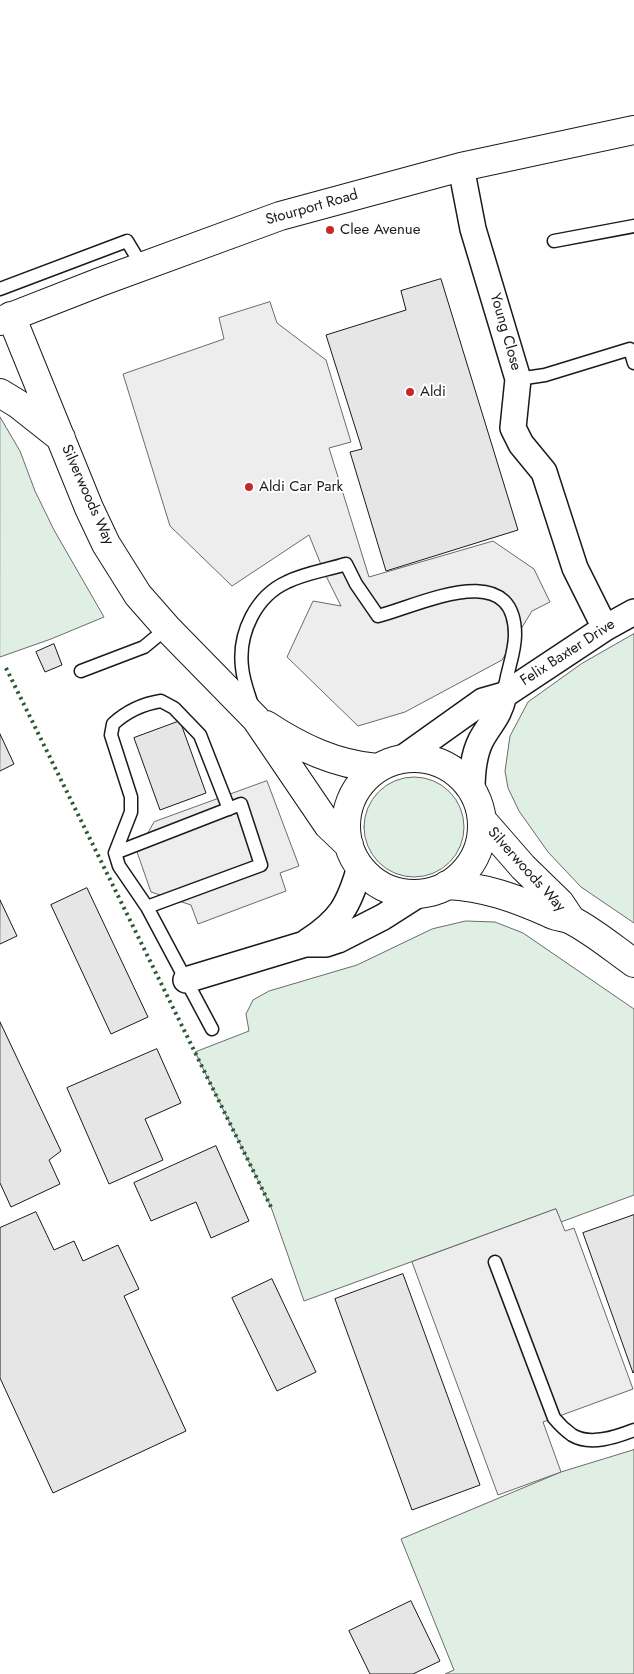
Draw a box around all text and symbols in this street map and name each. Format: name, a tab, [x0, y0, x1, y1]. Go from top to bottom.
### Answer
street label: Stourport Road	[264, 186, 360, 230]
place label: Clee Avenue	[340, 221, 420, 239]
marker: Clee Avenue	[324, 224, 336, 236]
street label: Young Close	[485, 291, 525, 373]
place label: Aldi	[420, 383, 446, 401]
marker: Aldi	[404, 386, 416, 398]
street label: Silverwoods Way	[57, 442, 117, 548]
place label: Aldi Car Park	[259, 478, 343, 496]
marker: Aldi Car Park	[243, 481, 255, 493]
street label: Felix Baxter Drive	[517, 616, 619, 690]
street label: Silverwoods Way	[483, 824, 569, 916]

